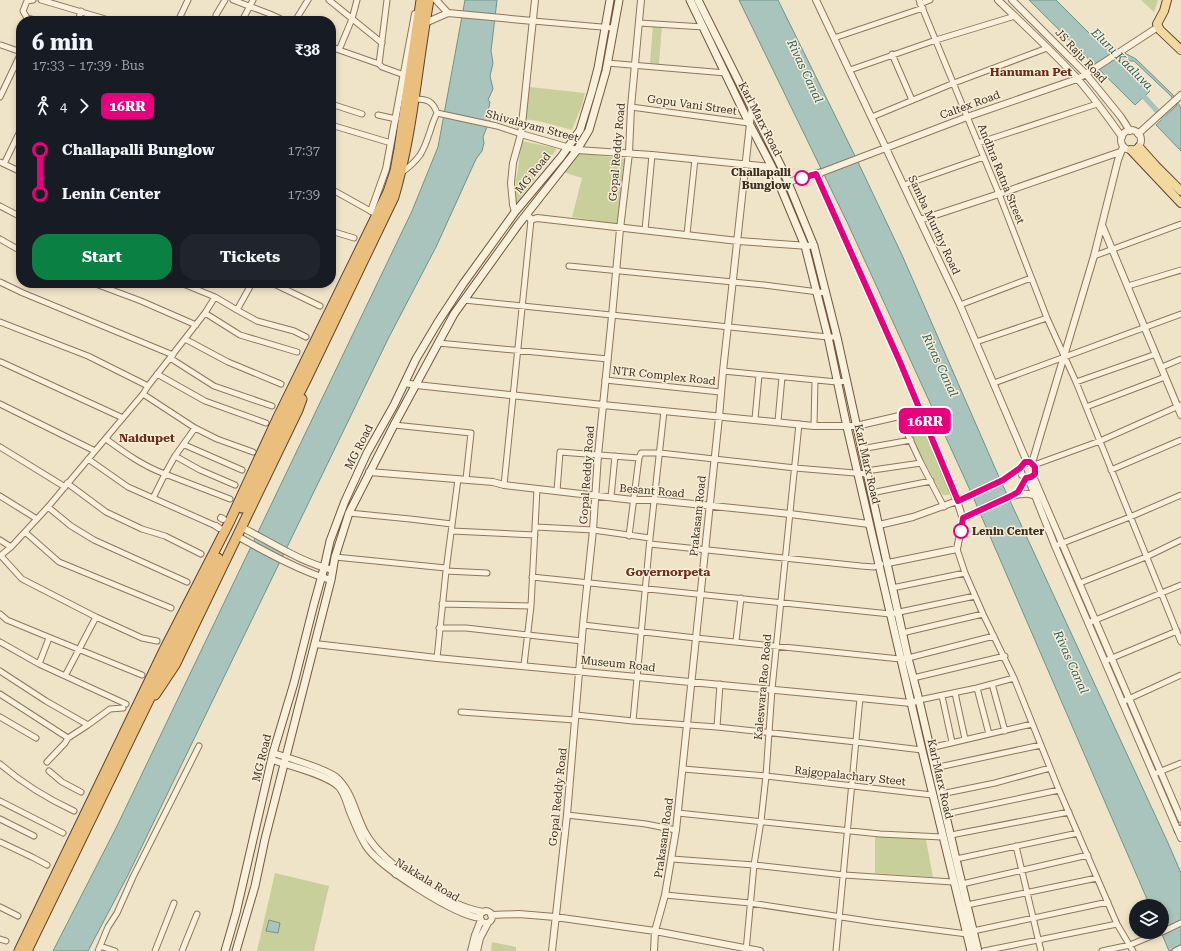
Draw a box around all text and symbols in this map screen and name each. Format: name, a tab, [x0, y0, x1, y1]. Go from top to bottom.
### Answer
water label: Eluru Kaaluva	[1088, 25, 1156, 93]
street label: JS Raju Road	[1053, 26, 1109, 86]
text: 6 min	[32, 30, 93, 55]
water label: Rivas Canal	[784, 36, 826, 105]
text: ₹38	[295, 41, 320, 59]
text: 17:33 – 17:39 · Bus	[32, 58, 144, 73]
district label: Hanuman Pet	[990, 65, 1072, 79]
street label: Karl Marx Road	[736, 80, 784, 158]
street label: Caltex Road	[938, 88, 1002, 122]
street label: Gopu Vani Street	[646, 92, 738, 118]
icon: walk	[32, 95, 54, 117]
icon: forward	[73, 95, 95, 117]
text: 16RR	[109, 98, 146, 114]
text: 4	[60, 99, 67, 114]
street label: Gopal Reddy Road	[606, 102, 628, 202]
street label: Shivalayam Street	[484, 107, 580, 145]
street label: Andhra Ratna Street	[975, 122, 1027, 226]
text: Challapalli Bunglow	[62, 141, 215, 159]
text: 17:37	[288, 143, 320, 158]
street label: MG Road	[513, 150, 553, 196]
place label: Challapalli Bunglow	[731, 166, 792, 192]
marker: Challapalli Bunglow	[794, 170, 810, 186]
street label: Samba Murthy Road	[905, 173, 963, 277]
text: Lenin Center	[62, 185, 160, 203]
text: 17:39	[288, 187, 320, 202]
button: Start	[32, 234, 172, 280]
button: Tickets	[180, 234, 320, 280]
water label: Rivas Canal	[919, 330, 961, 399]
street label: NTR Complex Road	[612, 364, 716, 388]
line badge: 16RR	[897, 408, 953, 434]
text: 16RR	[907, 413, 943, 429]
street label: MG Road	[342, 422, 376, 472]
street label: Karl Marx Road	[851, 423, 883, 505]
street label: Gopal Reddy Road	[577, 425, 597, 525]
district label: Naidupet	[119, 431, 175, 445]
street label: Prakasam Road	[687, 475, 709, 557]
street label: Besant Road	[619, 482, 685, 500]
marker: Lenin Center	[953, 523, 969, 539]
place label: Lenin Center	[972, 525, 1044, 538]
district label: Governorpeta	[626, 565, 710, 579]
water label: Rivas Canal	[1050, 627, 1091, 696]
street label: Kaleswara Rao Road	[752, 633, 774, 741]
street label: Museum Road	[580, 654, 656, 674]
street label: MG Road	[250, 733, 274, 783]
street label: Karl Marx Road	[924, 738, 956, 820]
street label: Gopal Reddy Road	[546, 747, 570, 847]
street label: Rajgopalachary Steet	[794, 764, 906, 788]
street label: Prakasam Road	[652, 797, 676, 879]
street label: Nakkala Road	[392, 856, 462, 904]
map controls	[1129, 899, 1169, 939]
button: layers	[1129, 899, 1169, 939]

